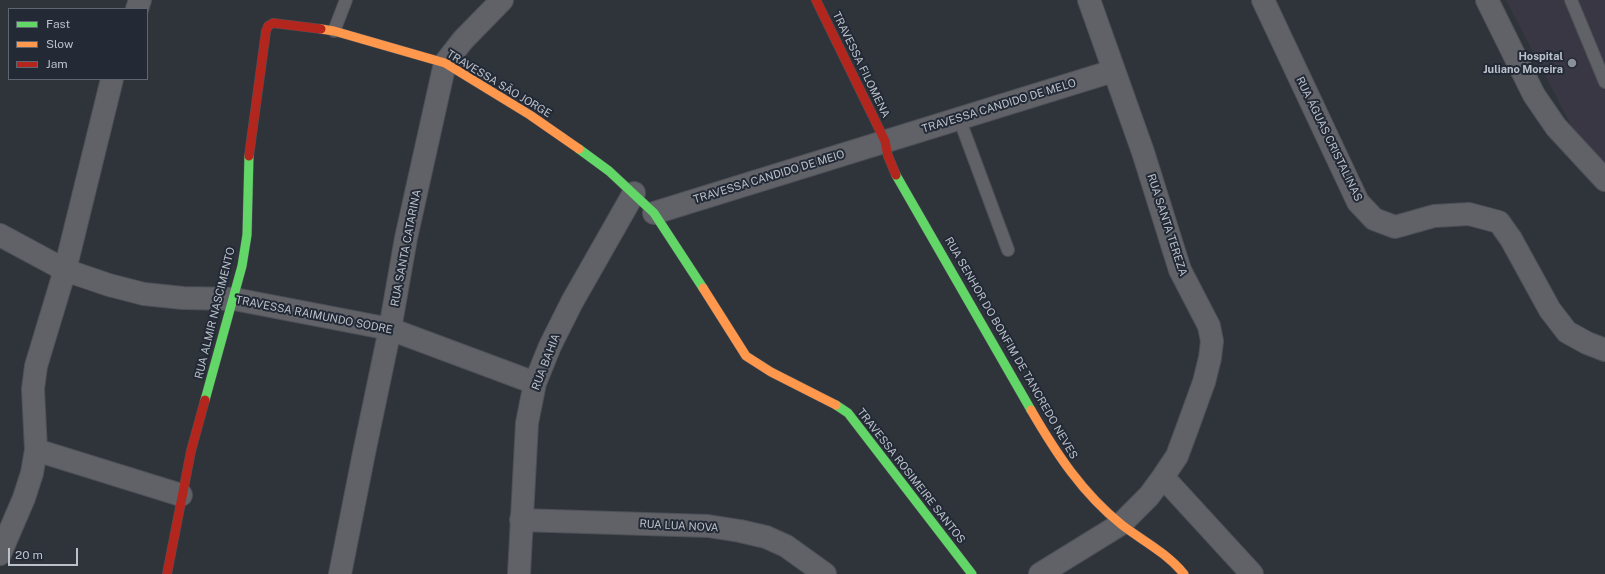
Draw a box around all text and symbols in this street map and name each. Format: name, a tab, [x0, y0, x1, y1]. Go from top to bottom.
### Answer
legend	[8, 8, 148, 80]
street label: TRAVESSA FILOMENA	[830, 10, 892, 120]
text: Fast	[46, 17, 70, 31]
text: Slow	[46, 37, 73, 51]
street label: TRAVESSA SÃO JORGE	[444, 47, 554, 121]
place label: Hospital Juliano Moreira	[1483, 50, 1563, 76]
text: Jam	[46, 57, 68, 71]
marker: Hospital Juliano Moreira	[1566, 57, 1578, 69]
street label: RUA ÁGUAS CRISTALINAS	[1293, 75, 1365, 203]
street label: TRAVESSA CANDIDO DE MELO	[920, 76, 1078, 136]
street label: TRAVESSA CANDIDO DE MEIO	[692, 148, 846, 206]
street label: RUA SANTA TEREZA	[1144, 172, 1190, 278]
street label: RUA SANTA CATARINA	[388, 189, 424, 307]
street label: RUA SENHOR DO BONFIM DE TANCREDO NEVES	[942, 235, 1080, 461]
street label: RUA ALMIR NASCIMENTO	[192, 246, 238, 380]
street label: TRAVESSA RAIMUNDO SODRE	[234, 293, 394, 337]
street label: RUA BAHIA	[529, 332, 563, 392]
street label: TRAVESSA ROSIMEIRE SANTOS	[854, 406, 968, 546]
street label: RUA LUA NOVA	[639, 517, 719, 535]
scale bar	[10, 540, 80, 566]
text: 20 m	[15, 548, 43, 562]

